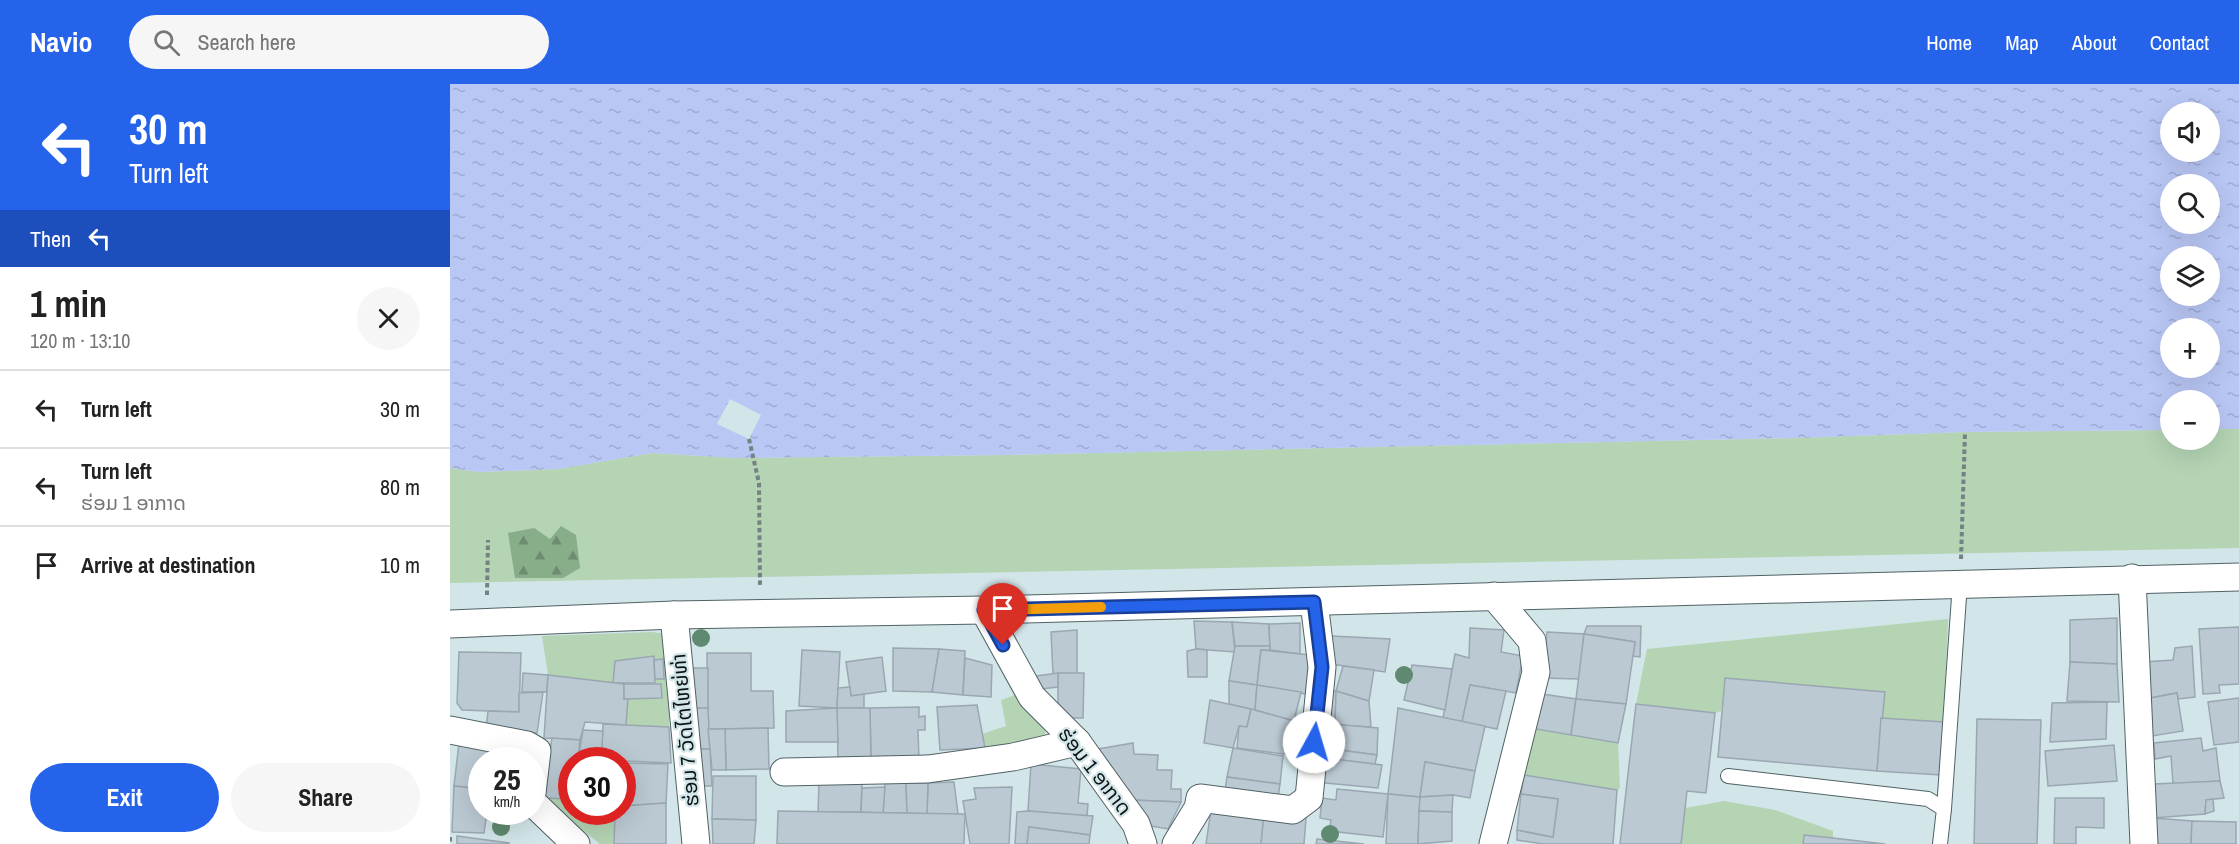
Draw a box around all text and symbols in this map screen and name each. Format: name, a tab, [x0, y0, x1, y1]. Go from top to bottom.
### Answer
search box	[129, 15, 549, 69]
text: Navio	[30, 23, 93, 61]
icon: search	[150, 26, 183, 59]
text: Search here	[198, 27, 296, 57]
text: Home	[1926, 28, 1972, 57]
text: Map	[2005, 28, 2039, 57]
text: About	[2072, 28, 2117, 57]
text: Contact	[2150, 28, 2209, 57]
text: 30 m	[129, 101, 208, 157]
map controls	[2160, 102, 2220, 450]
button: sound	[2160, 102, 2220, 162]
icon: left	[30, 108, 108, 186]
text: Turn left	[129, 155, 208, 191]
button: search	[2160, 174, 2220, 234]
icon: left	[83, 222, 116, 255]
text: Then	[30, 224, 71, 254]
button: layers	[2160, 246, 2220, 306]
text: 1 min	[30, 280, 107, 328]
button: close	[357, 287, 420, 350]
button: +	[2160, 318, 2220, 378]
text: 120 m · 13:10	[30, 327, 130, 354]
button: −	[2160, 390, 2220, 450]
icon: left	[30, 393, 63, 426]
text: Turn left	[81, 394, 152, 424]
text: 30 m	[380, 394, 420, 424]
text: Turn left	[81, 456, 152, 486]
icon: left	[30, 471, 63, 504]
text: 80 m	[380, 472, 420, 502]
text: ຮ່ອມ 1 ອາກາດ	[81, 489, 186, 516]
icon: arrive	[30, 549, 63, 582]
text: Arrive at destination	[81, 550, 255, 580]
text: 10 m	[380, 550, 420, 580]
pin	[977, 583, 1028, 645]
icon: arrive	[986, 592, 1019, 625]
street label: ຮ່ອມ 7 ວັດໄຕໄຫຍ່ທ່າ	[664, 652, 705, 808]
position arrow	[1282, 710, 1346, 774]
street label: ຮ່ອມ 1 ອາກາດ	[1052, 721, 1138, 820]
speed limit sign: 30	[558, 747, 636, 825]
text: 25	[493, 759, 521, 799]
button: Exit	[30, 763, 219, 832]
button: Share	[231, 763, 420, 832]
text: km/h	[494, 791, 520, 812]

